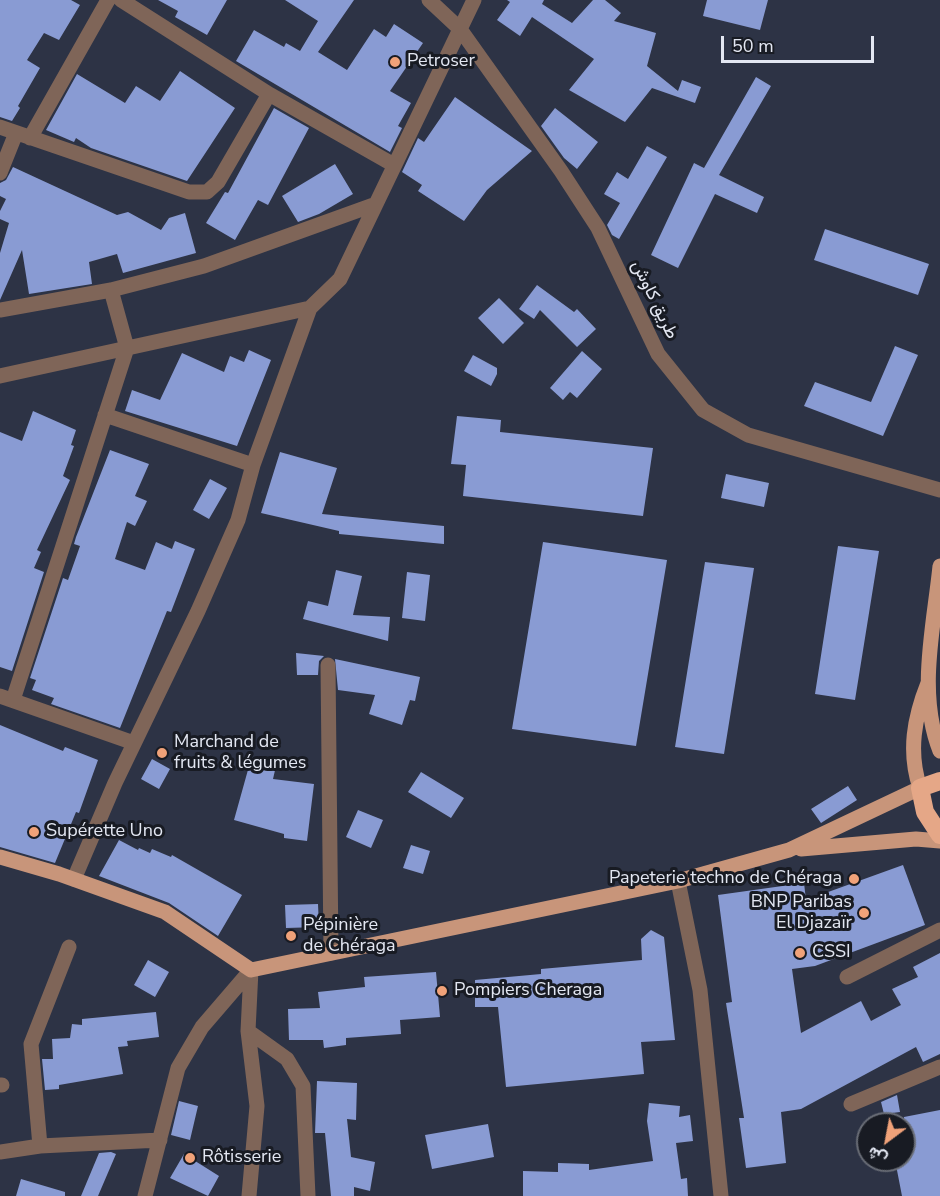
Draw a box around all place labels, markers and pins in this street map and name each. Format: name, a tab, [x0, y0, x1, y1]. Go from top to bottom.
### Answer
place label: Petroser	[407, 51, 475, 73]
marker: Petroser	[388, 55, 402, 69]
place label: Marchand de fruits & légumes	[174, 732, 306, 774]
marker: Marchand de fruits & légumes	[155, 746, 169, 760]
place label: Supérette Uno	[46, 821, 163, 843]
marker: Supérette Uno	[27, 825, 41, 839]
place label: Papeterie techno de Chéraga	[609, 868, 842, 890]
marker: Papeterie techno de Chéraga	[847, 872, 861, 886]
place label: BNP Paribas El Djazaïr	[751, 892, 852, 934]
marker: BNP Paribas El Djazaïr	[857, 906, 871, 920]
place label: Pépinière de Chéraga	[303, 915, 396, 958]
marker: Pépinière de Chéraga	[284, 929, 298, 943]
place label: CSSI	[812, 942, 851, 964]
marker: CSSI	[793, 946, 807, 960]
place label: Pompiers Cheraga	[454, 980, 602, 1002]
marker: Pompiers Cheraga	[435, 984, 449, 998]
place label: Rôtisserie	[202, 1147, 281, 1169]
marker: Rôtisserie	[183, 1151, 197, 1165]

